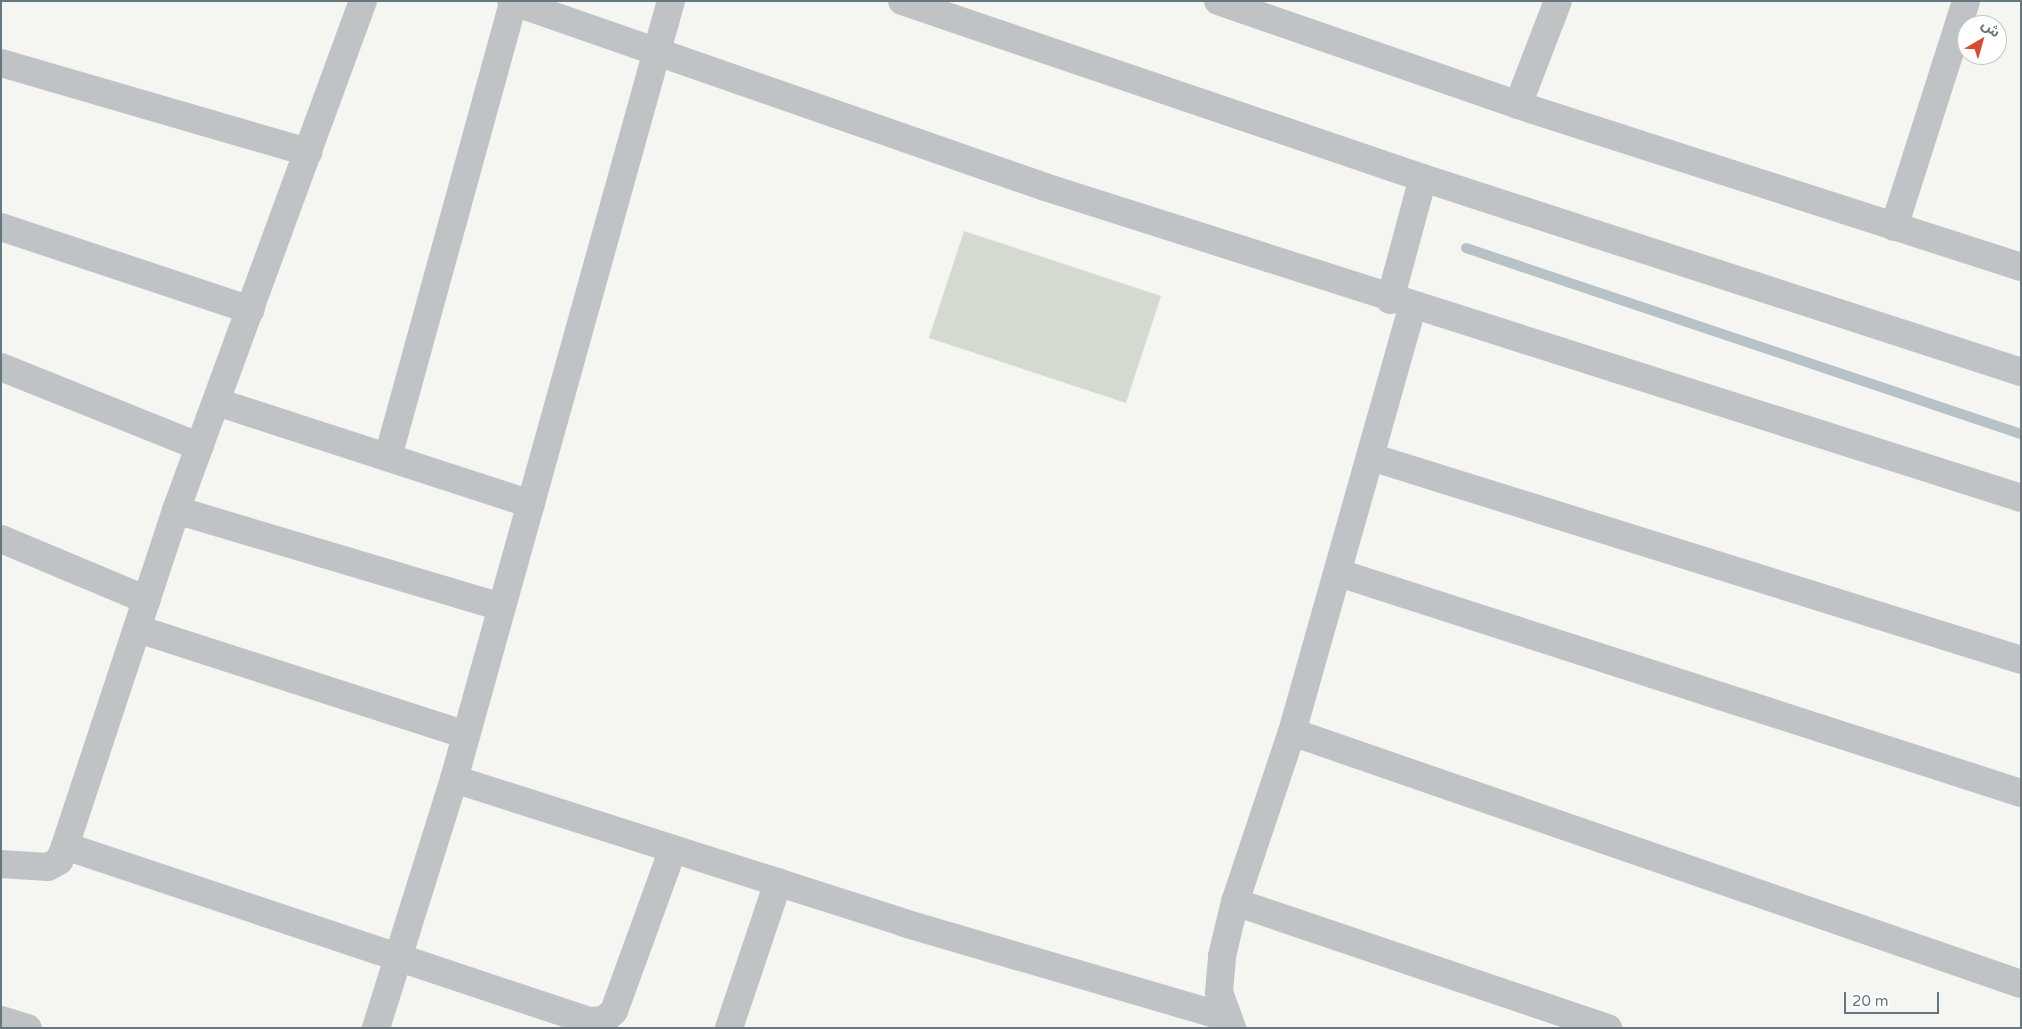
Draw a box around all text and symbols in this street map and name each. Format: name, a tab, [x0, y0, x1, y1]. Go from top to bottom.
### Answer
north arrow	[1957, 15, 2007, 65]
text: ش	[1978, 16, 2004, 41]
scale bar	[1847, 982, 1942, 1014]
text: 20 m	[1852, 992, 1889, 1010]

